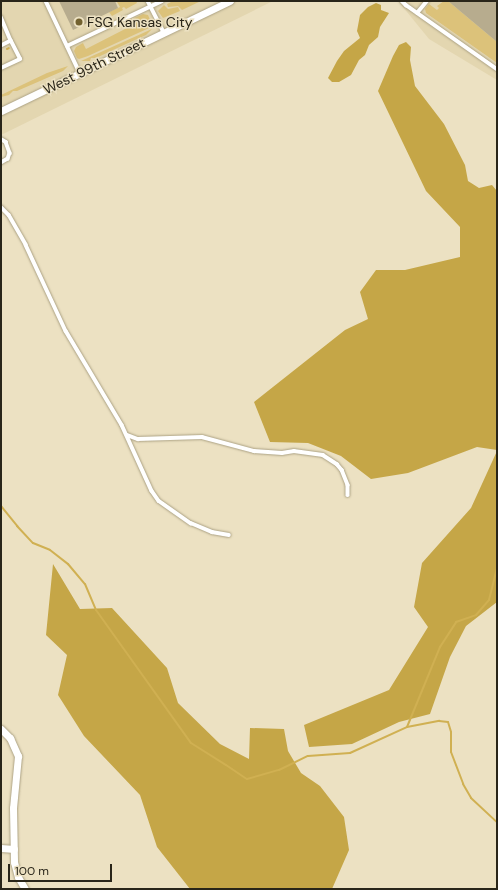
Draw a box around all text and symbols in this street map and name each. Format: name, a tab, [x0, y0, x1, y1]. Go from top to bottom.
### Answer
place label: FSG Kansas City	[87, 14, 193, 30]
marker: FSG Kansas City	[74, 17, 84, 27]
street label: West 99th Street	[40, 34, 148, 98]
scale bar	[10, 856, 114, 882]
text: 100 m	[15, 863, 49, 879]

